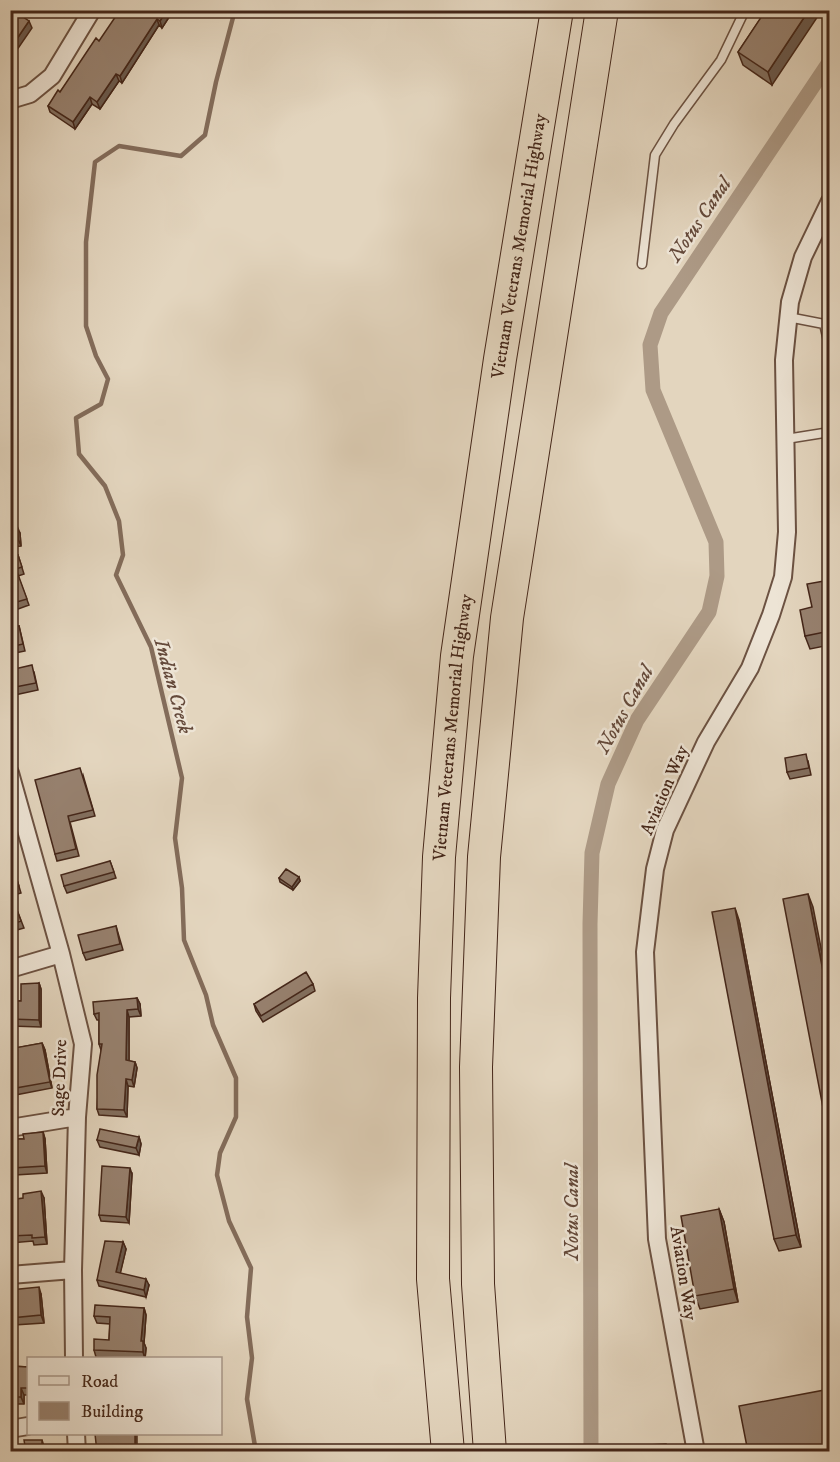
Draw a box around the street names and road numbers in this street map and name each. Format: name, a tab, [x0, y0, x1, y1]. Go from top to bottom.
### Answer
street label: Vietnam Veterans Memorial Highway	[487, 112, 552, 381]
street label: Vietnam Veterans Memorial Highway	[429, 592, 478, 863]
street label: Aviation Way	[636, 742, 694, 839]
street label: Sage Drive	[48, 1039, 72, 1117]
street label: Aviation Way	[665, 1224, 701, 1322]

